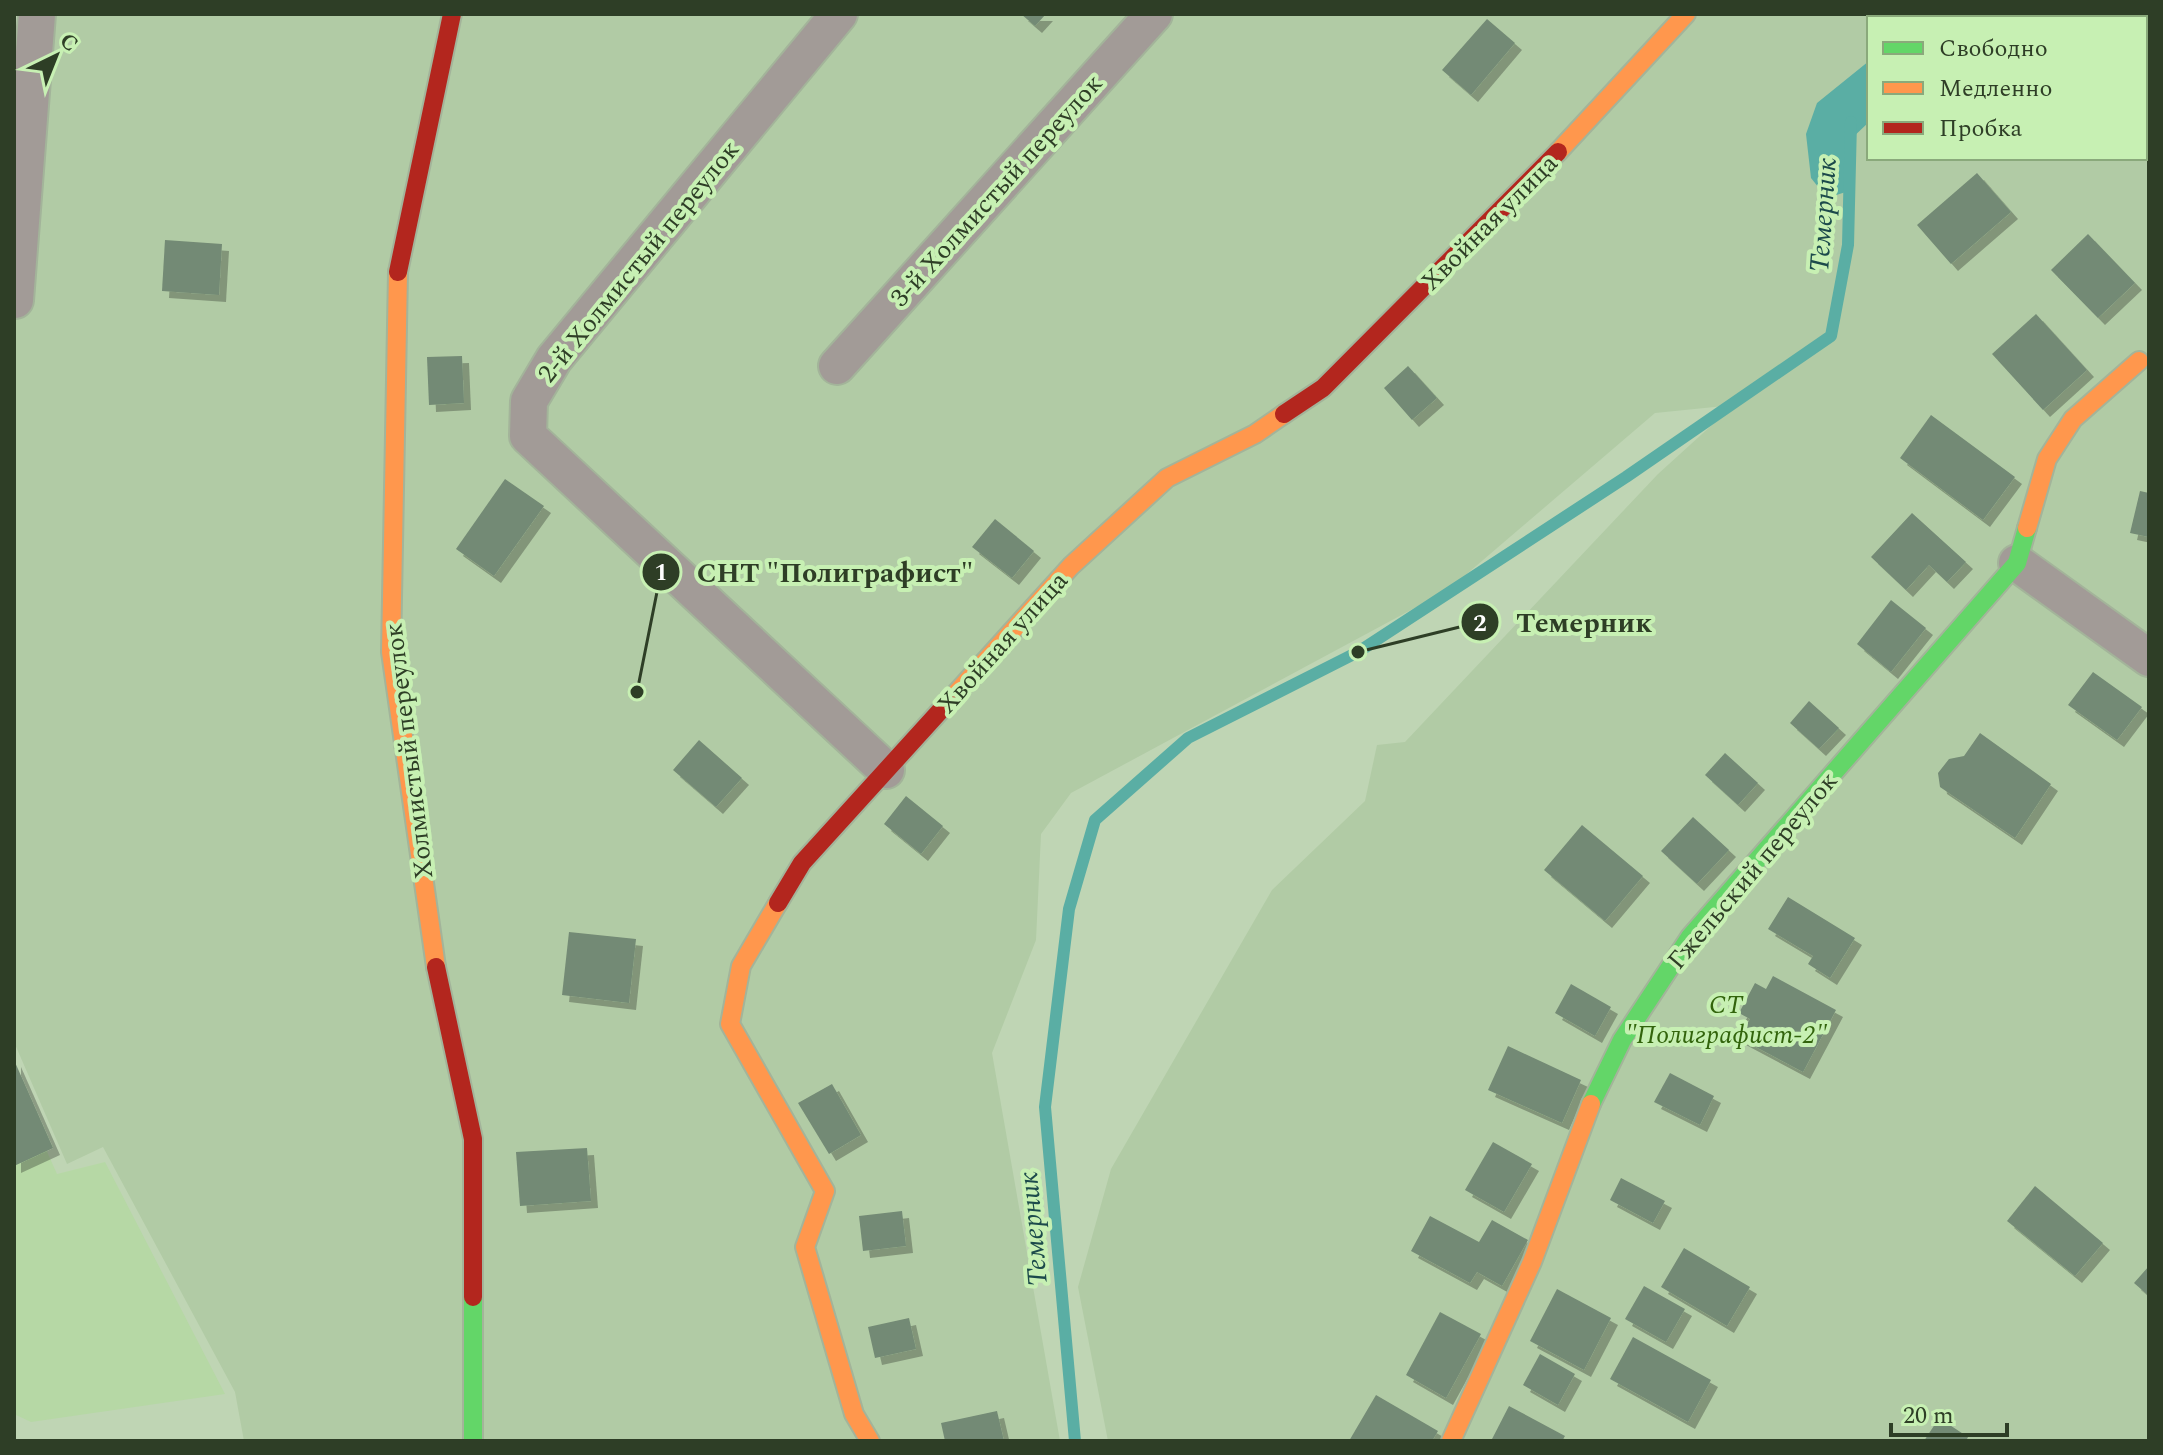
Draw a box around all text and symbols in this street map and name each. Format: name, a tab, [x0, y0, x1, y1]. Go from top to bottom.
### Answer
north arrow	[16, 16, 96, 96]
legend	[1867, 16, 2147, 160]
text: С	[52, 25, 86, 60]
text: Свободно	[1939, 31, 2048, 67]
street label: 3-й Холмистый переулок	[881, 65, 1113, 316]
text: Медленно	[1939, 71, 2052, 107]
text: Пробка	[1939, 111, 2023, 147]
street label: 2-й Холмистый переулок	[528, 132, 749, 392]
street label: Хвойная улица	[1412, 145, 1568, 301]
water label: Темерник	[1798, 156, 1849, 274]
callout: СНТ "Полиграфист"	[641, 546, 989, 598]
text: СНТ "Полиграфист"	[697, 552, 973, 595]
text: 1	[654, 555, 668, 591]
street label: Хвойная улица	[928, 562, 1078, 723]
callout: Темерник	[1460, 596, 1668, 648]
text: Темерник	[1516, 602, 1652, 645]
text: 2	[1473, 606, 1487, 642]
street label: Холмистый переулок	[373, 621, 445, 881]
street label: Гжельский переулок	[1658, 763, 1848, 979]
park label: СТ "Полиграфист-2"	[1625, 985, 1827, 1055]
water label: Темерник	[1007, 1170, 1060, 1288]
scale bar	[1891, 1387, 2007, 1437]
text: 20 m	[1903, 1398, 1954, 1434]

